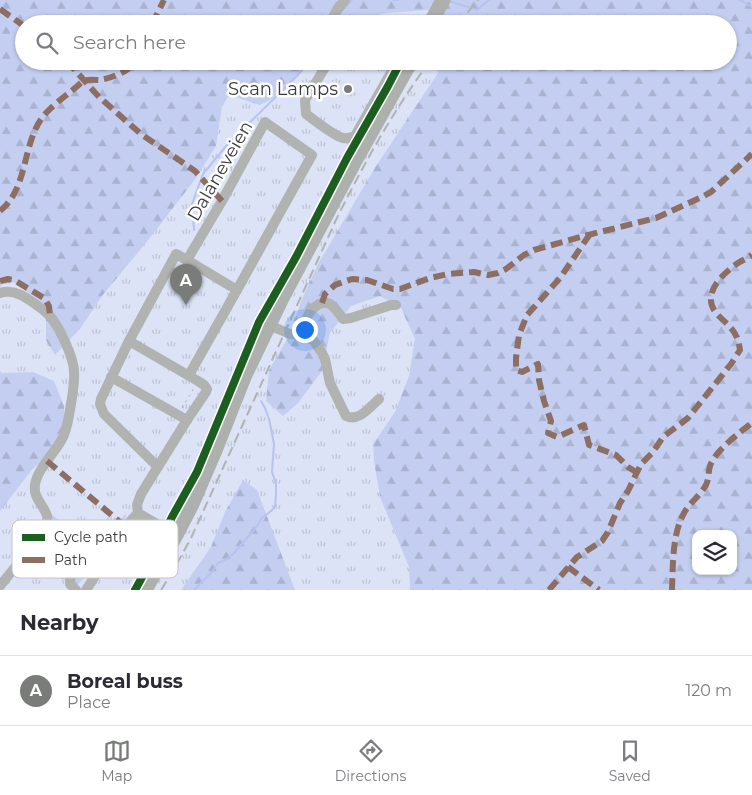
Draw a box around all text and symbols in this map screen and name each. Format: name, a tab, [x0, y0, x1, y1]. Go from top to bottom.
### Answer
search box	[15, 15, 737, 70]
icon: search	[33, 29, 61, 57]
text: Search here	[73, 31, 186, 54]
place label: Scan Lamps	[228, 78, 338, 100]
marker: Scan Lamps	[342, 83, 354, 95]
street label: Dalaneveien	[182, 117, 258, 225]
pin: A	[170, 264, 202, 305]
your location	[292, 317, 318, 343]
legend	[12, 520, 178, 578]
text: Cycle path	[54, 528, 128, 546]
map controls	[692, 530, 737, 575]
button: layers	[692, 530, 737, 575]
text: Path	[54, 551, 87, 569]
text: Nearby	[20, 610, 99, 635]
text: Boreal buss	[67, 670, 183, 693]
text: A	[30, 681, 42, 700]
text: 120 m	[685, 681, 732, 700]
text: Place	[67, 693, 111, 712]
tab: Map	[101, 737, 132, 785]
tab: Directions	[335, 737, 406, 785]
tab: Saved	[609, 737, 651, 785]

